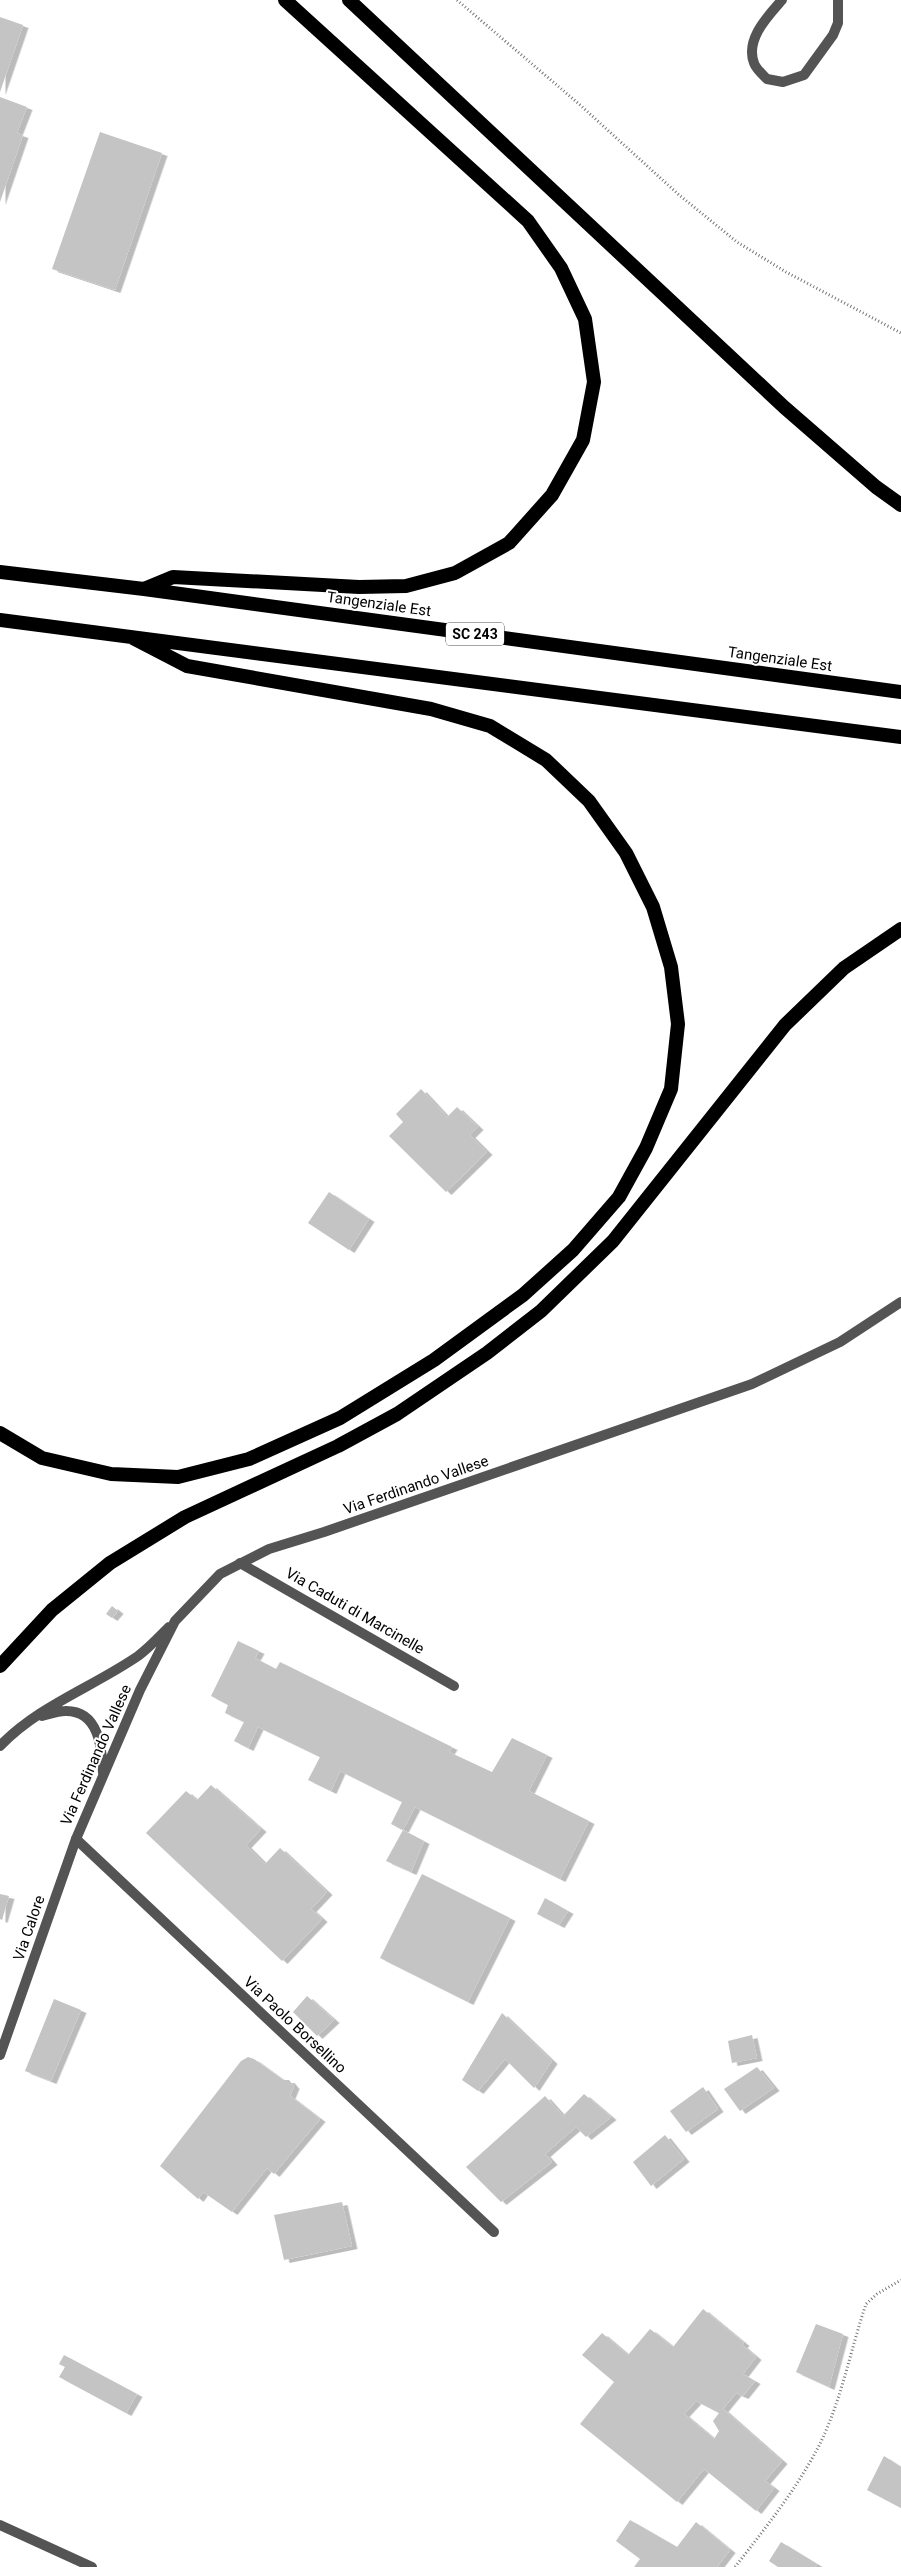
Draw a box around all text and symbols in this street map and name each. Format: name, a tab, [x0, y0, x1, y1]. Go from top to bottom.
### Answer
street label: Tangenziale Est	[326, 588, 432, 620]
road number: SC 243	[446, 622, 504, 646]
street label: Tangenziale Est	[727, 643, 833, 675]
street label: Via Ferdinando Vallese	[341, 1452, 491, 1518]
street label: Via Caduti di Marcinelle	[283, 1564, 428, 1658]
street label: Via Ferdinando Vallese	[57, 1682, 135, 1828]
street label: Via Calore	[9, 1893, 49, 1963]
street label: Via Paolo Borsellino	[240, 1973, 350, 2077]

